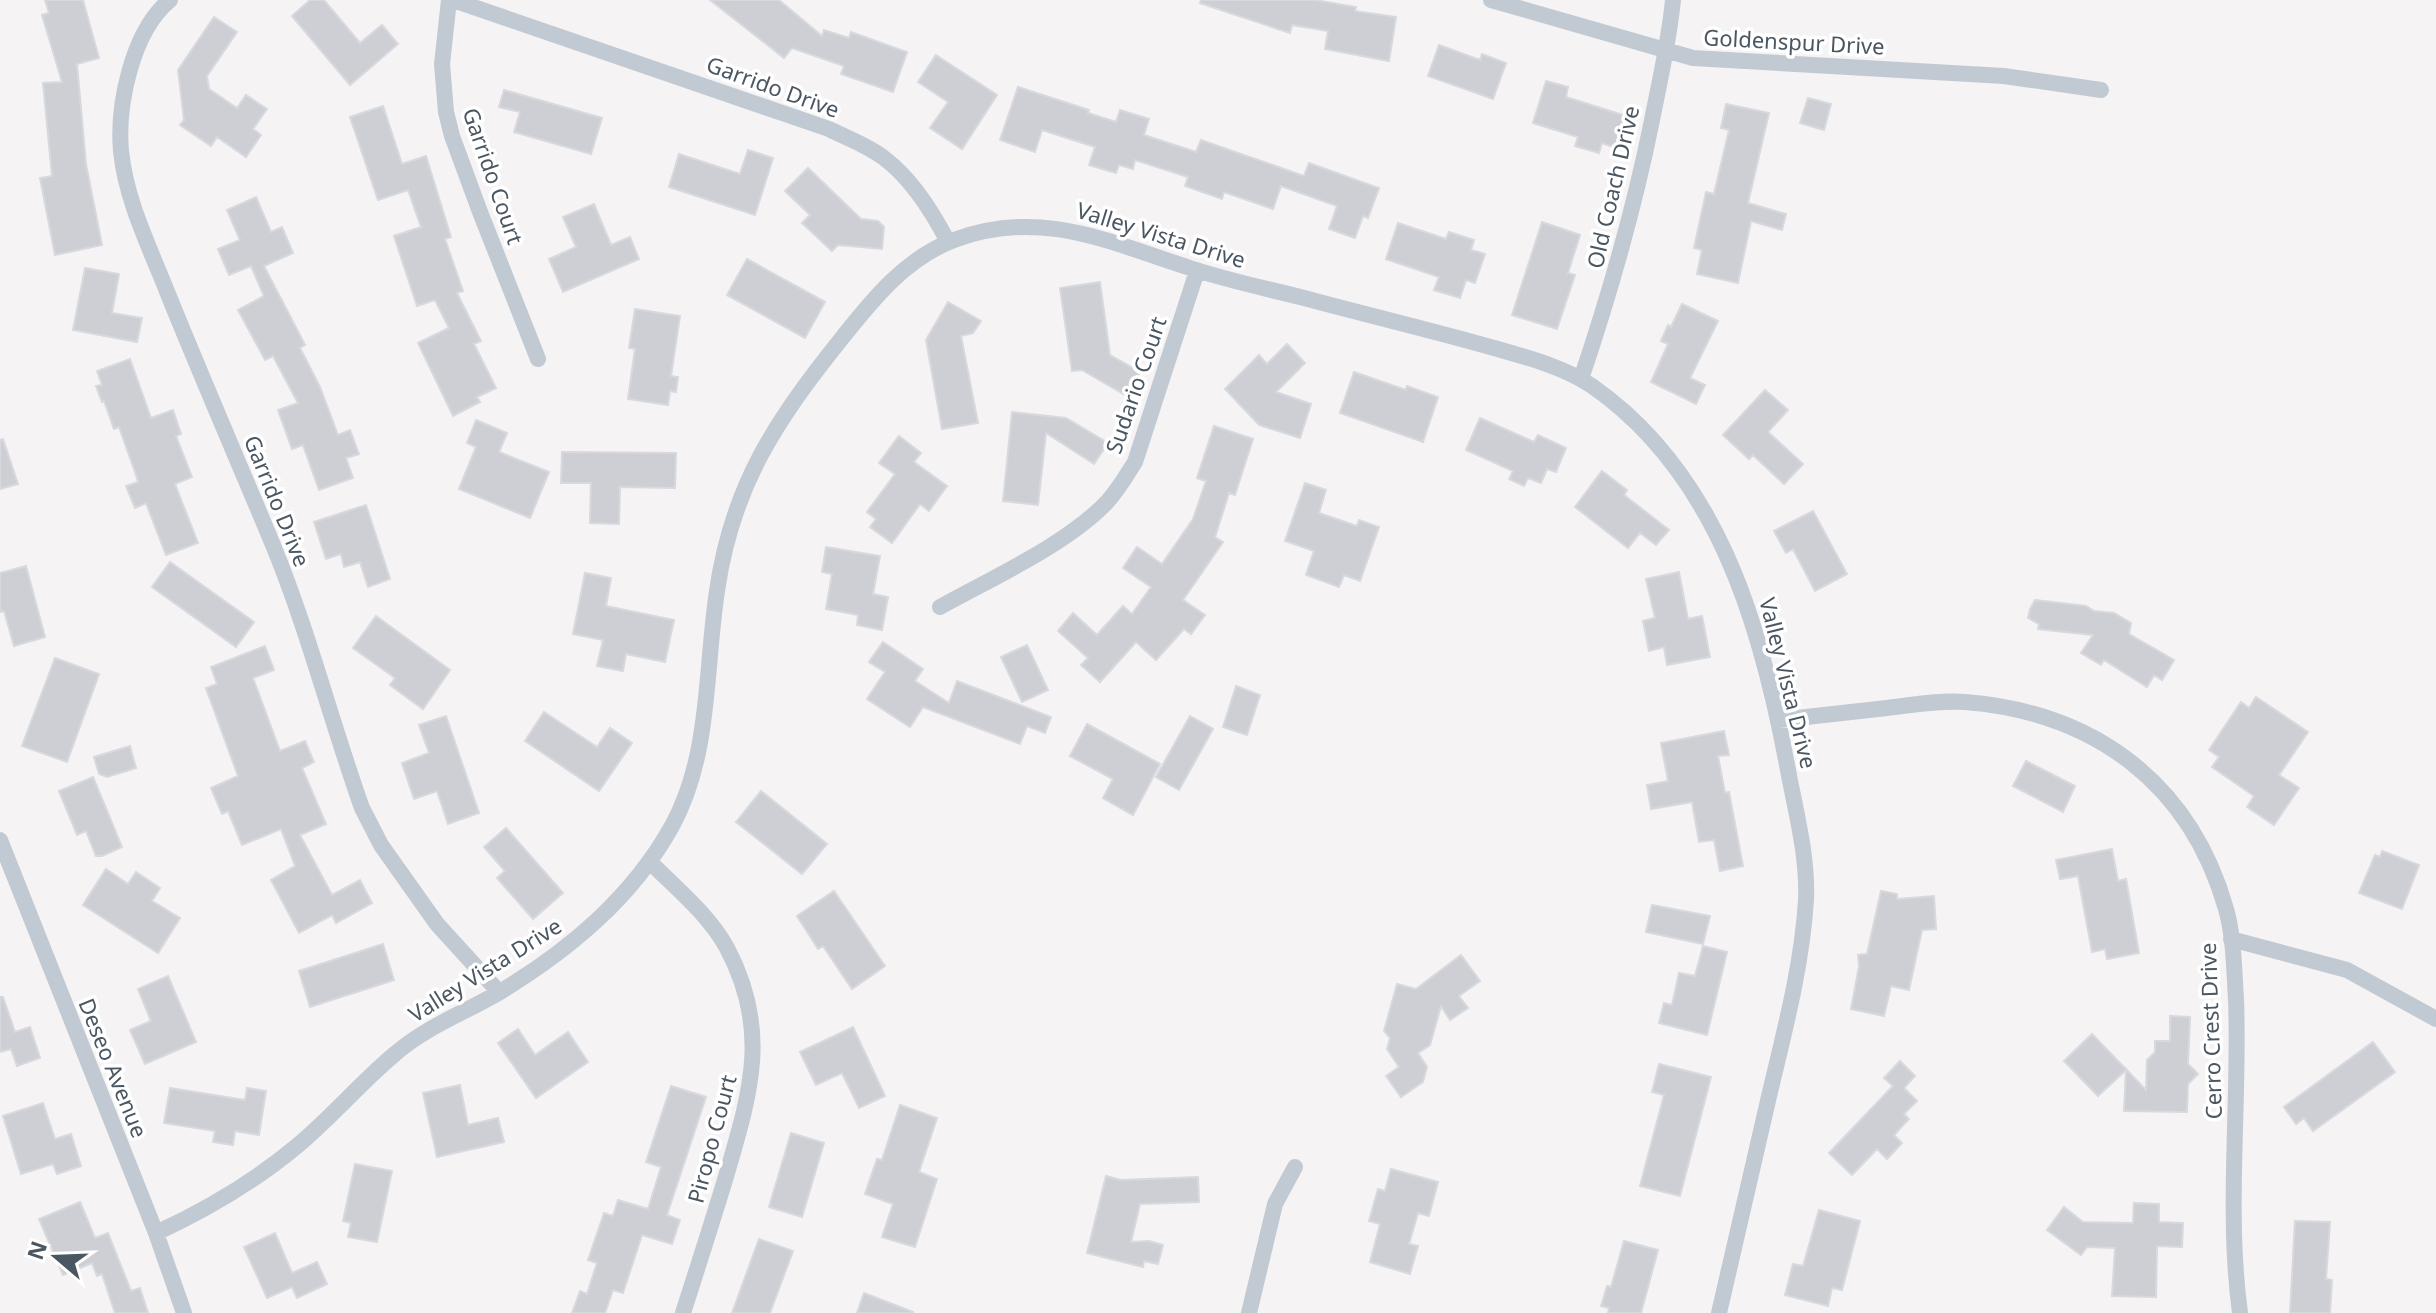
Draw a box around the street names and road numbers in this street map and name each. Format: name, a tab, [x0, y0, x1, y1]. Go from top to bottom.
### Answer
street label: Goldenspur Drive	[1703, 21, 1885, 61]
street label: Garrido Drive	[703, 48, 844, 124]
street label: Garrido Court	[457, 103, 531, 248]
street label: Old Coach Drive	[1579, 103, 1645, 271]
street label: Valley Vista Drive	[1073, 194, 1249, 274]
street label: Sudario Court	[1098, 312, 1173, 457]
street label: Garrido Drive	[238, 430, 318, 571]
street label: Valley Vista Drive	[1753, 594, 1825, 771]
street label: Valley Vista Drive	[402, 910, 567, 1028]
street label: Cerro Crest Drive	[2192, 942, 2228, 1120]
street label: Deseo Avenue	[72, 994, 155, 1142]
street label: Piropo Court	[680, 1071, 743, 1206]

